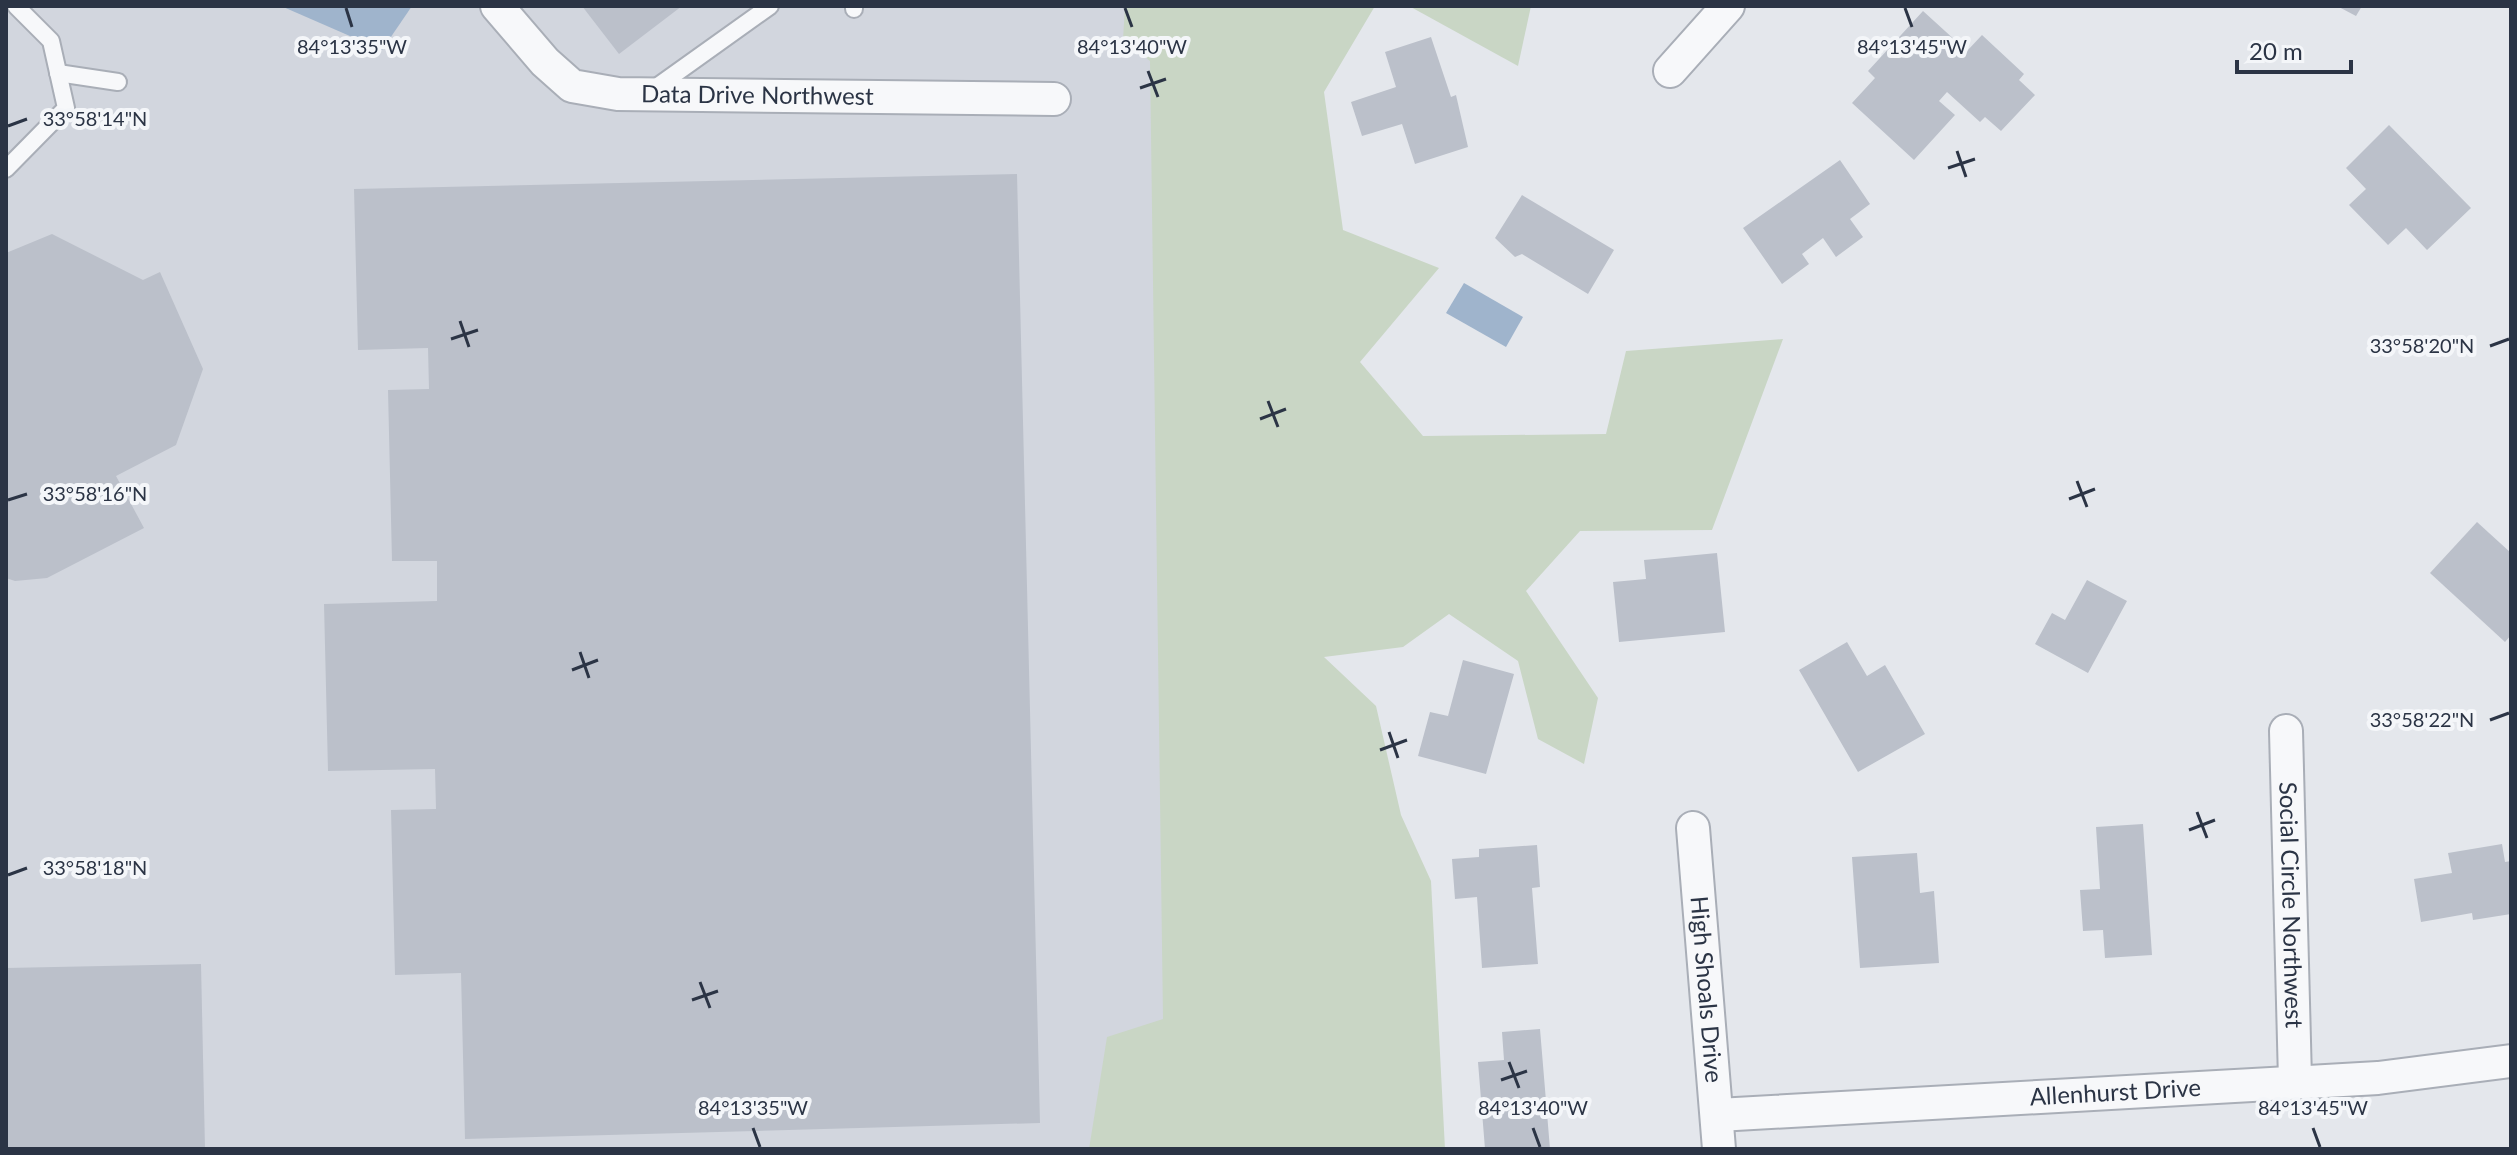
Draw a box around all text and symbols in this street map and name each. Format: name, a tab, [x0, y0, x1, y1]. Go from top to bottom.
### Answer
scale bar	[2237, 24, 2351, 74]
text: 84°13'35"W	[297, 34, 407, 58]
text: 84°13'40"W	[1077, 34, 1187, 58]
text: 84°13'45"W	[1857, 34, 1967, 58]
text: 20 m	[2249, 36, 2303, 65]
street label: Data Drive Northwest	[641, 78, 874, 110]
text: 33°58'14"N	[43, 106, 147, 130]
text: 33°58'20"N	[2370, 333, 2474, 357]
text: 33°58'16"N	[43, 481, 147, 505]
text: 33°58'22"N	[2370, 707, 2474, 731]
street label: Social Circle Northwest	[2274, 781, 2310, 1029]
text: 33°58'18"N	[43, 855, 147, 879]
street label: High Shoals Drive	[1686, 895, 1730, 1084]
street label: Allenhurst Drive	[2029, 1072, 2202, 1111]
text: 84°13'35"W	[698, 1095, 808, 1119]
text: 84°13'40"W	[1478, 1095, 1588, 1119]
text: 84°13'45"W	[2258, 1095, 2368, 1119]

